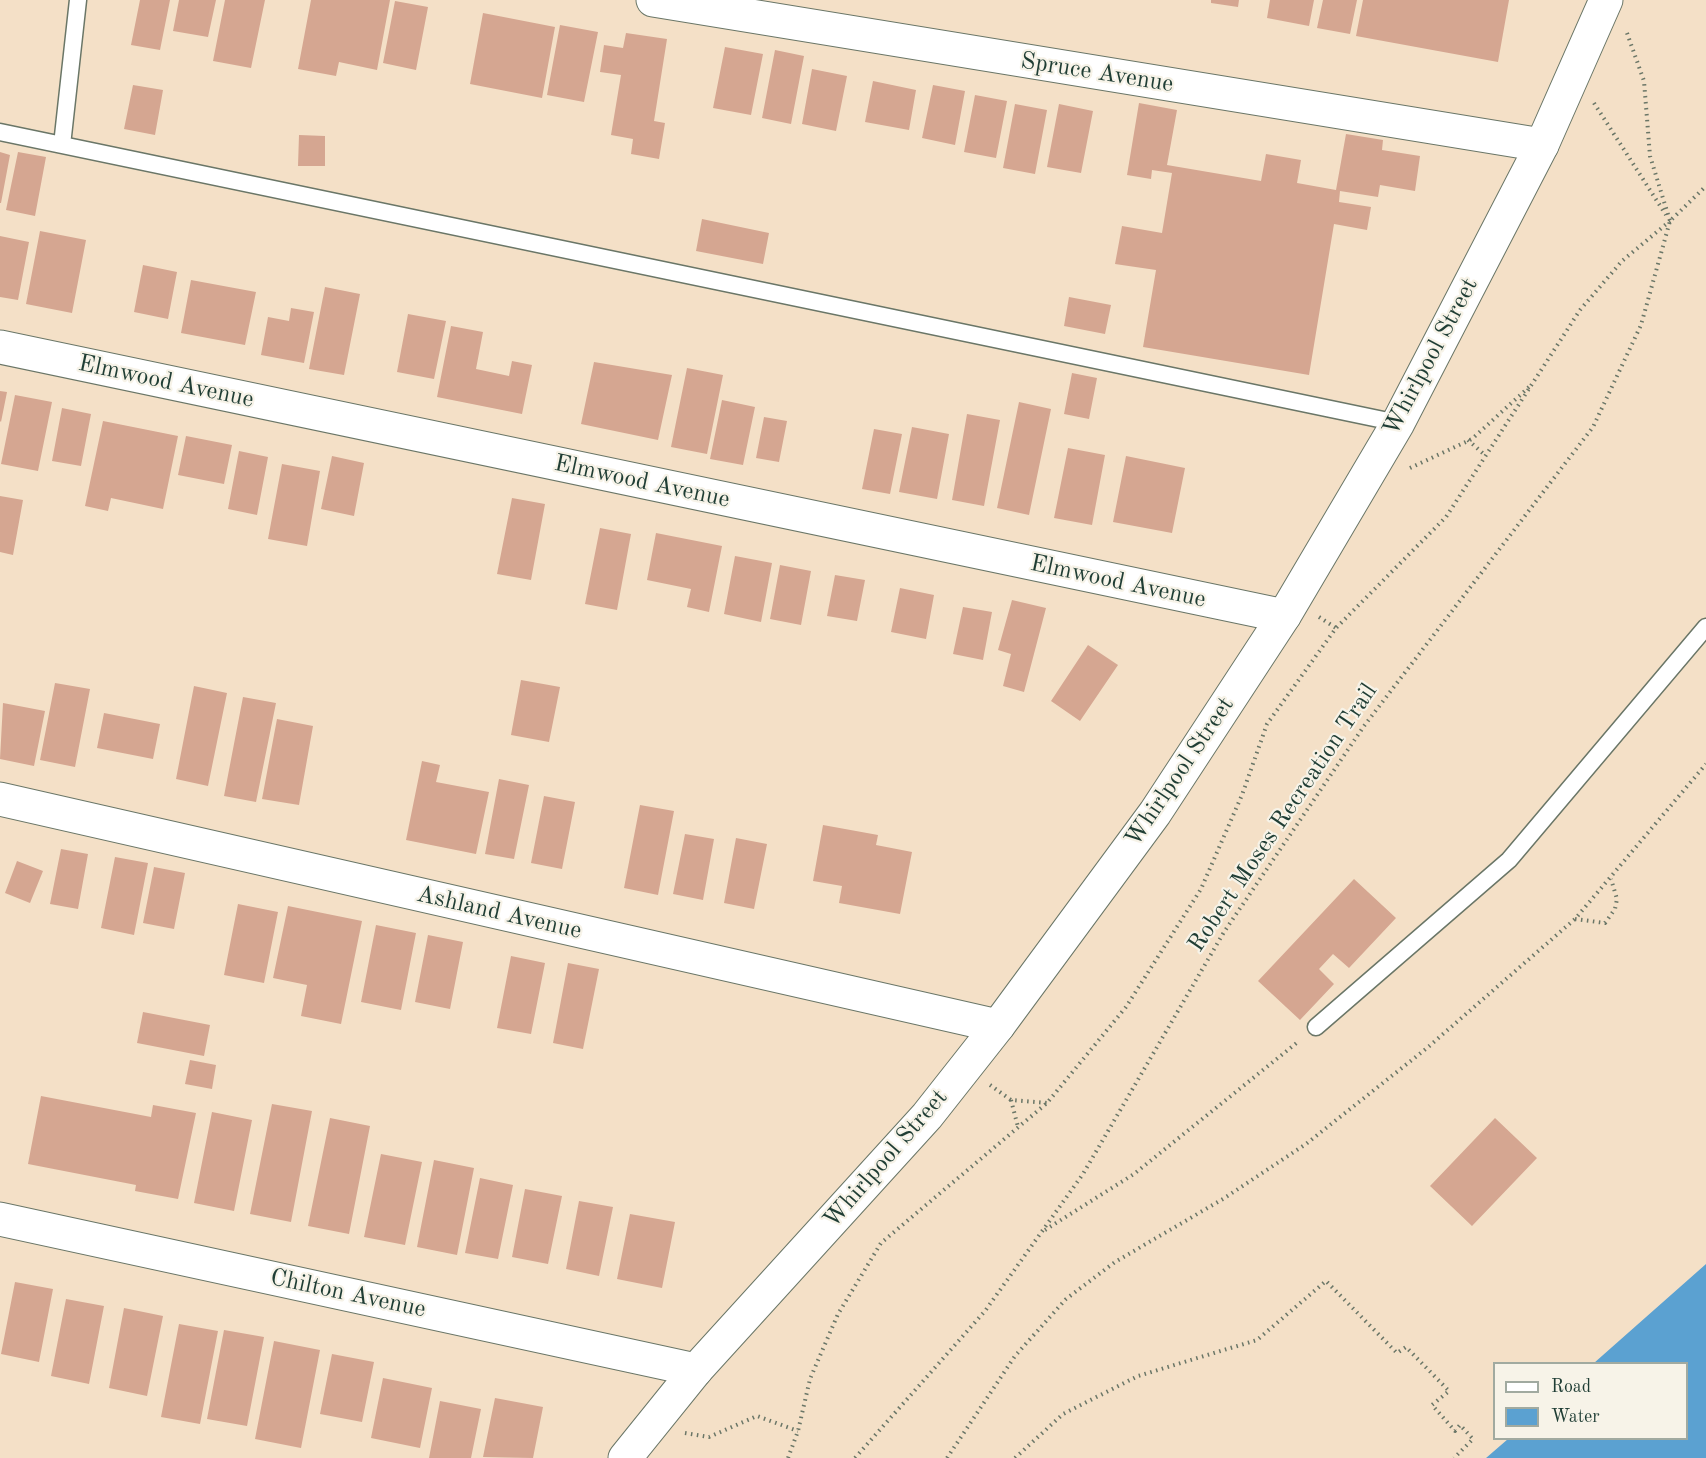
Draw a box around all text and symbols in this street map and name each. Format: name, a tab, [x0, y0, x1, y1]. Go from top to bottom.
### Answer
street label: Spruce Avenue	[1018, 47, 1176, 99]
street label: Whirlpool Street	[1377, 273, 1485, 441]
street label: Elmwood Avenue	[76, 349, 256, 415]
street label: Elmwood Avenue	[552, 449, 732, 515]
street label: Elmwood Avenue	[1028, 549, 1208, 615]
street label: Robert Moses Recreation Trail	[1182, 678, 1384, 958]
street label: Whirlpool Street	[1119, 692, 1241, 852]
street label: Ashland Avenue	[414, 880, 584, 946]
street label: Whirlpool Street	[818, 1084, 954, 1234]
street label: Chilton Avenue	[268, 1263, 428, 1325]
legend	[1493, 1362, 1688, 1440]
text: Road	[1551, 1378, 1591, 1396]
text: Water	[1551, 1408, 1600, 1426]

